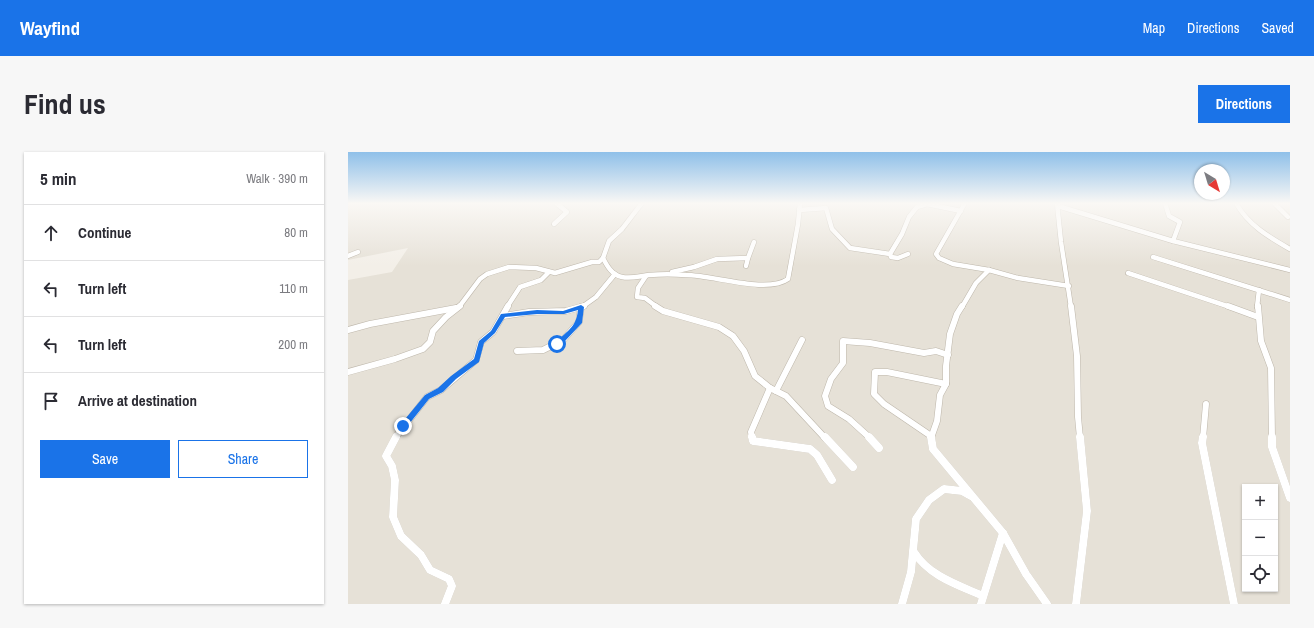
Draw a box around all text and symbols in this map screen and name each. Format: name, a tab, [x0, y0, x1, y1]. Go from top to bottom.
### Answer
text: Wayfind	[20, 15, 80, 41]
text: Map	[1143, 19, 1165, 37]
text: Directions	[1187, 19, 1239, 37]
text: Saved	[1261, 19, 1294, 37]
text: Find us	[24, 85, 106, 123]
button: Directions	[1198, 85, 1290, 123]
north arrow	[1194, 164, 1230, 200]
text: 5 min	[40, 167, 76, 190]
text: Walk · 390 m	[246, 170, 308, 187]
icon: ahead	[40, 222, 62, 244]
text: Continue	[78, 222, 131, 243]
text: 80 m	[284, 224, 308, 241]
icon: left	[40, 278, 62, 300]
text: Turn left	[78, 278, 126, 299]
text: 110 m	[279, 280, 308, 297]
icon: left	[40, 334, 62, 356]
text: Turn left	[78, 334, 126, 355]
route start	[548, 335, 566, 353]
text: 200 m	[278, 336, 308, 353]
icon: arrive	[40, 390, 62, 412]
text: Arrive at destination	[78, 390, 197, 411]
route end	[394, 417, 412, 435]
button: Save	[40, 440, 170, 478]
button: Share	[178, 440, 308, 478]
map controls	[1242, 484, 1278, 592]
button: +	[1242, 484, 1278, 520]
button: −	[1242, 520, 1278, 556]
button: locate	[1242, 556, 1278, 592]

